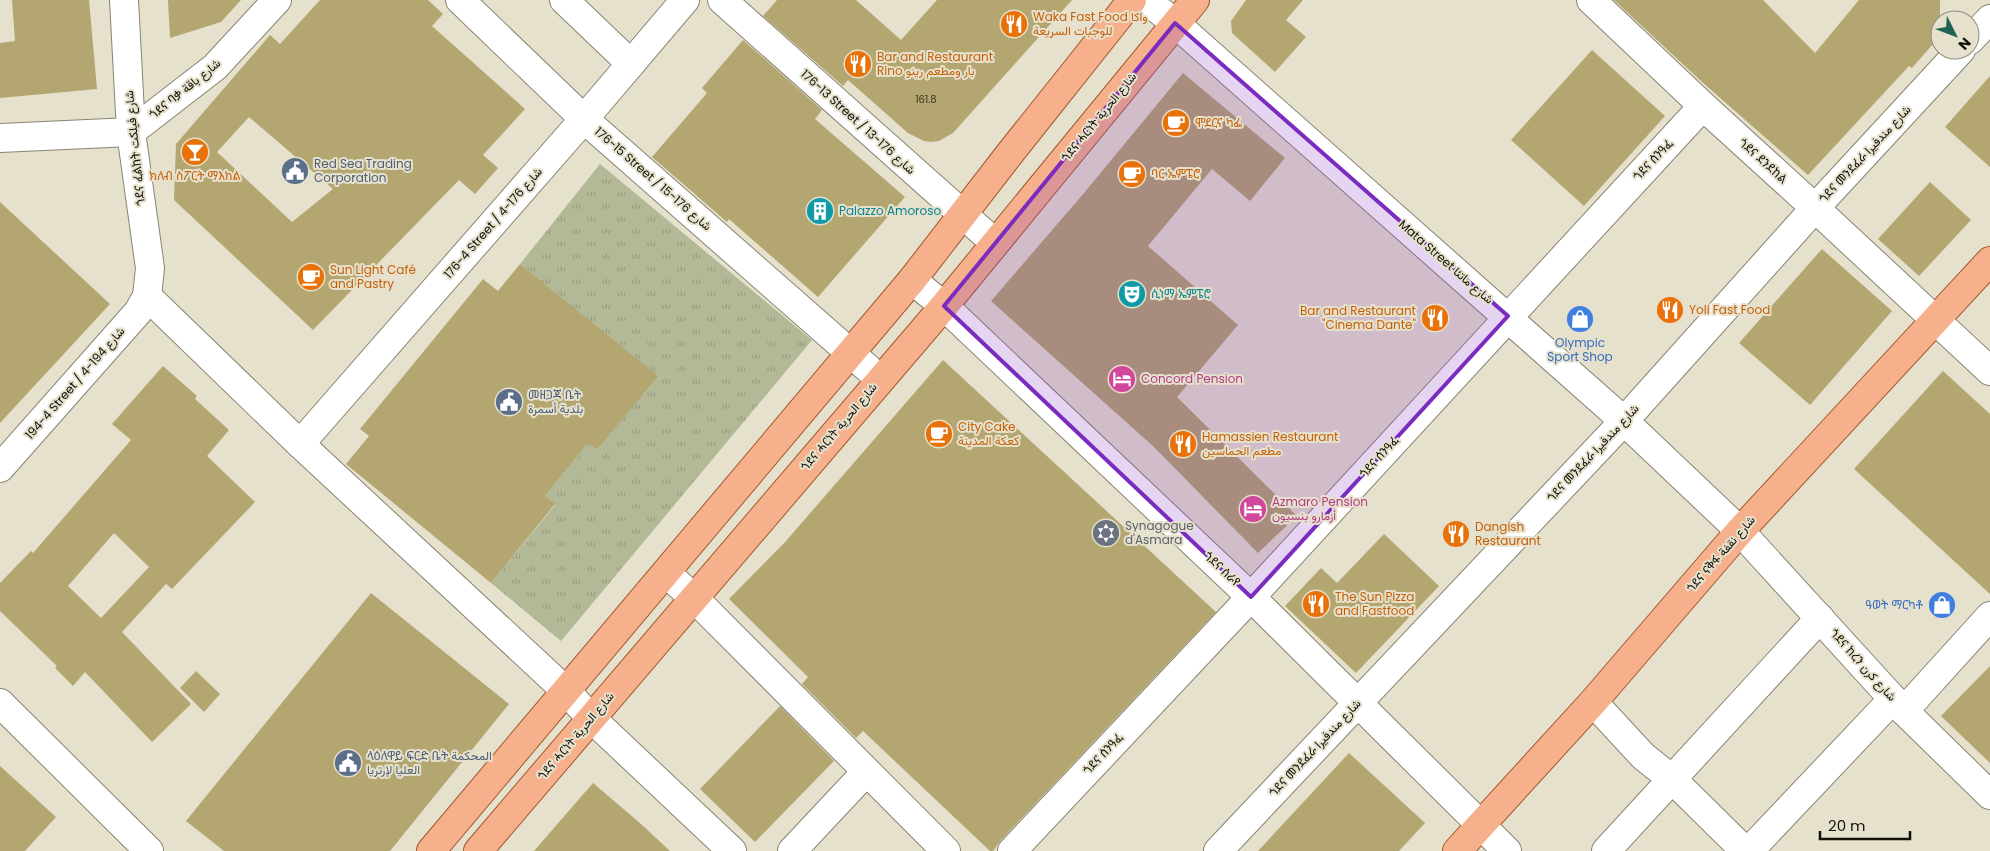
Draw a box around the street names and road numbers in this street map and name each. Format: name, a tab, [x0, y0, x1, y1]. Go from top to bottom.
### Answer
street label: ጎደና ባቃ شارع باقة	[145, 55, 225, 123]
street label: 176-13 Street / شارع 176-13	[797, 65, 919, 179]
street label: ጎደና ሓርነት شارع الحرية	[1057, 68, 1141, 166]
street label: ጎደና ፈልከት شارع فيلكت	[120, 90, 150, 206]
street label: ጎደና መንደፈራ شارع مندفيرا	[1815, 101, 1915, 207]
street label: 176-15 Street / شارع 176-15	[591, 123, 715, 235]
street label: ጎደና ደንደከል	[1735, 134, 1791, 187]
street label: ጎደና ሰንዓፈ	[1629, 135, 1676, 184]
street label: 176-4 Street / شارع 176-4	[440, 163, 546, 283]
street label: Mata Street شارع ماتئا	[1395, 216, 1497, 308]
street label: 194-4 Street / شارع 194-4	[21, 323, 129, 443]
street label: ጎደና ሓርነት شارع الحرية	[797, 379, 881, 475]
street label: ጎደና መንደፈራ شارع مندفيرا	[1543, 400, 1643, 506]
street label: ጎደና ሰንዓፈ	[1355, 432, 1402, 481]
street label: ጎደና ናቅፋ شارع نقفة	[1683, 512, 1759, 596]
street label: ጎደና ሰራየ	[1201, 547, 1244, 590]
street label: ጎደና ከረን شارع كرن	[1826, 625, 1900, 705]
street label: ጎደና ሓርነት شارع الحرية	[534, 688, 618, 784]
street label: ጎደና መንደፈራ شارع مندفيرا	[1265, 695, 1365, 801]
street label: ጎደና ሰንዓፈ	[1079, 729, 1126, 778]

